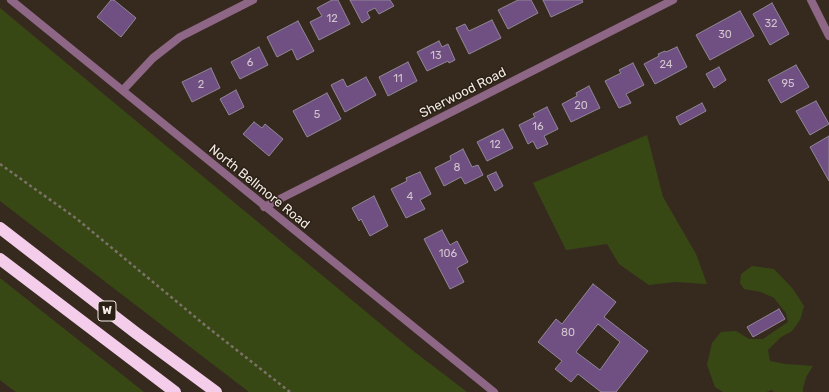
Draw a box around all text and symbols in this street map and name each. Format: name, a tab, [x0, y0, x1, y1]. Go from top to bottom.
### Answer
house number: 12	[326, 12, 338, 26]
house number: 32	[764, 17, 778, 31]
house number: 30	[718, 28, 732, 42]
house number: 13	[430, 49, 442, 63]
house number: 6	[247, 56, 253, 70]
house number: 24	[659, 58, 673, 72]
street label: Sherwood Road	[417, 64, 509, 122]
house number: 11	[393, 72, 403, 86]
house number: 95	[781, 77, 795, 91]
house number: 2	[198, 78, 204, 92]
house number: 20	[574, 99, 588, 113]
house number: 5	[314, 108, 320, 122]
house number: 16	[532, 120, 544, 134]
house number: 12	[489, 138, 501, 152]
street label: North Bellmore Road	[206, 142, 312, 232]
house number: 8	[454, 161, 460, 175]
house number: 4	[407, 190, 413, 204]
house number: 106	[439, 247, 457, 261]
road number: W	[98, 301, 116, 321]
house number: 80	[561, 326, 575, 340]

